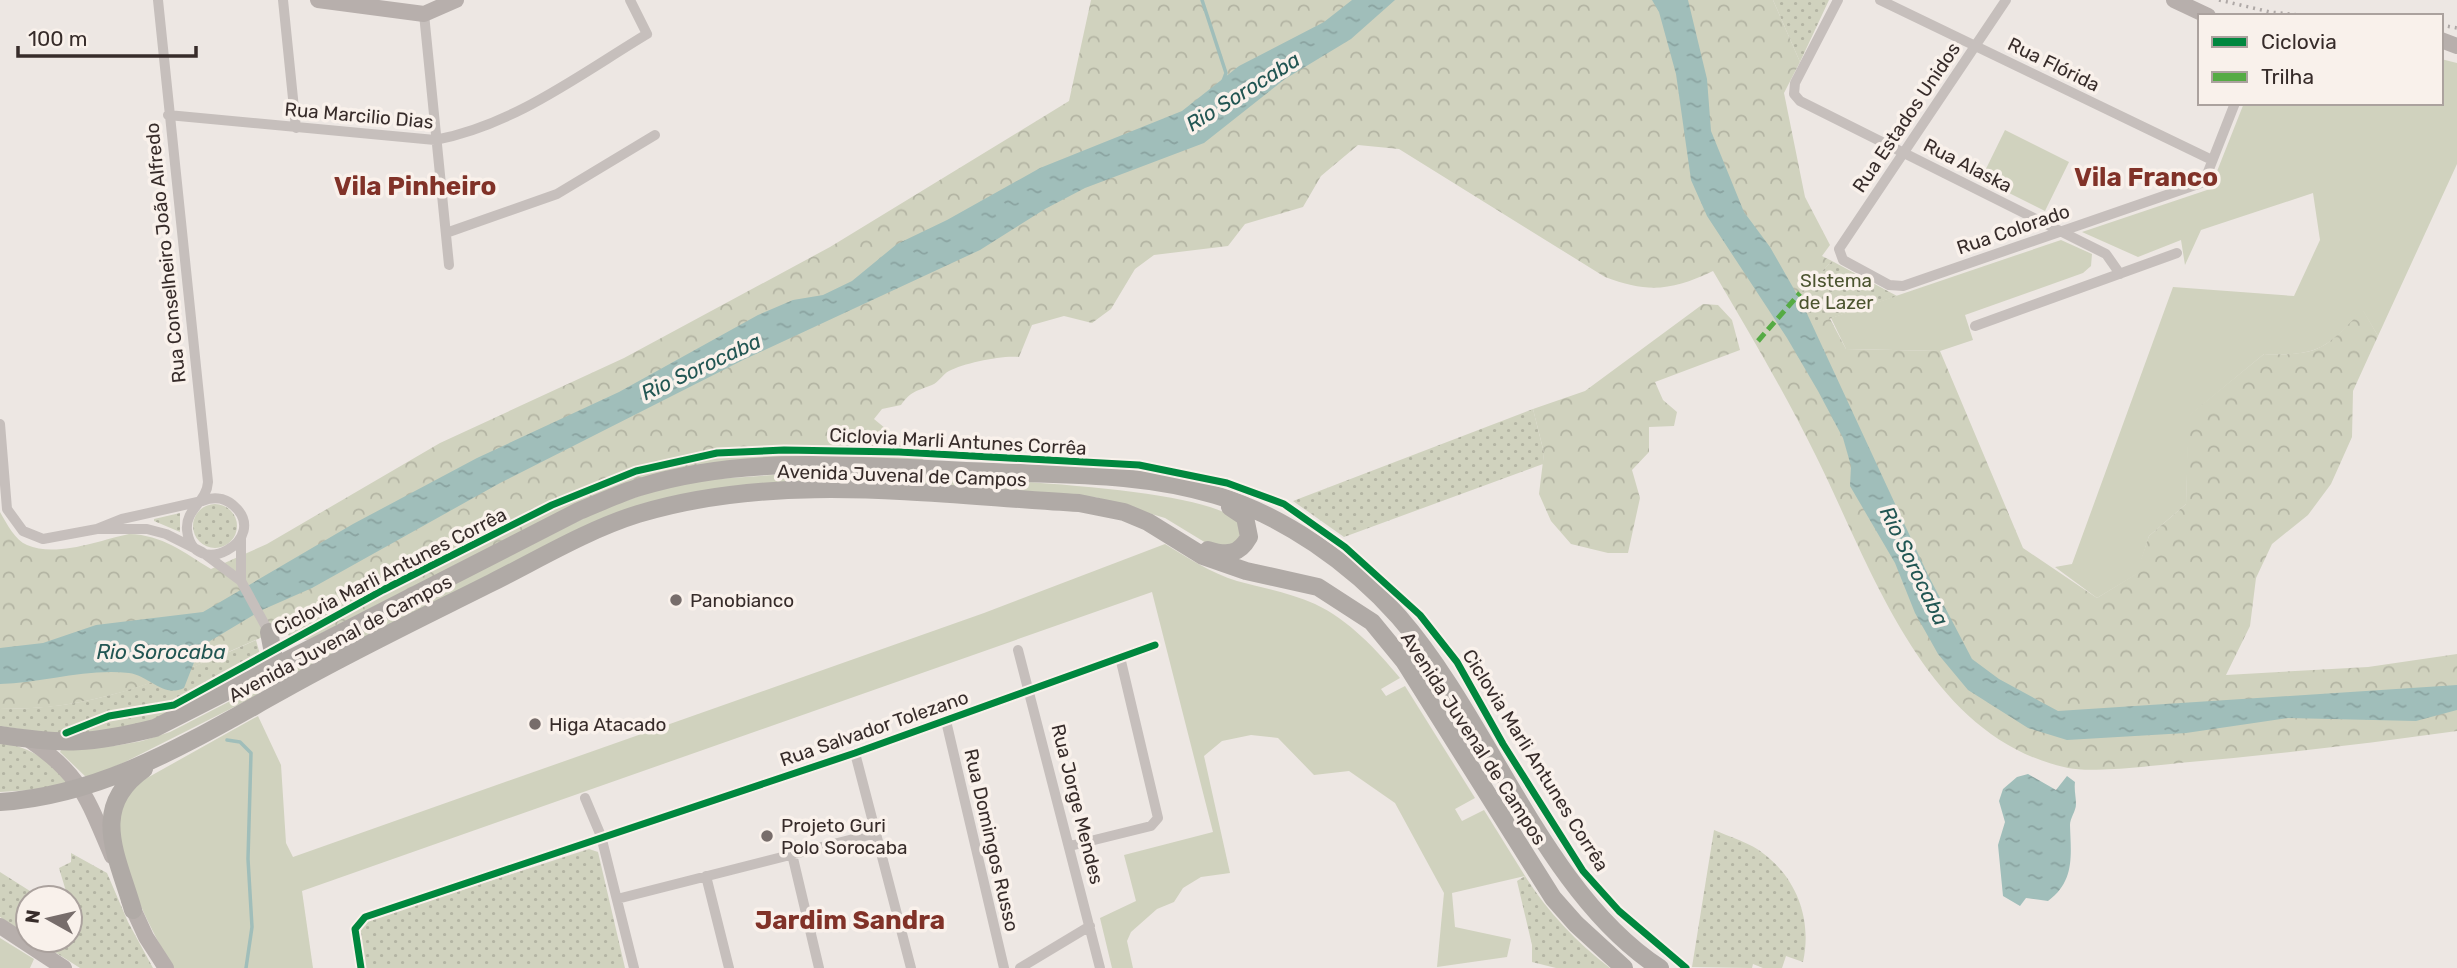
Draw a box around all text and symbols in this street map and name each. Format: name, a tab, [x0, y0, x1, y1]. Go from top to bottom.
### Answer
scale bar	[18, 14, 196, 58]
legend	[2198, 14, 2443, 105]
text: 100 m	[28, 26, 87, 51]
text: Ciclovia	[2261, 29, 2337, 54]
street label: Rua Flórida	[2004, 32, 2103, 97]
street label: Rua Estados Unidos	[1848, 38, 1965, 197]
water label: Rio Sorocaba	[1181, 47, 1304, 137]
text: Trilha	[2261, 64, 2314, 89]
street label: Rua Marcilio Dias	[284, 98, 434, 133]
street label: Rua Conselheiro João Alfredo	[140, 122, 191, 384]
street label: Rua Alaska	[1920, 133, 2016, 198]
district label: Vila Franco	[2074, 162, 2218, 193]
district label: Vila Pinheiro	[334, 171, 496, 202]
street label: Rua Colorado	[1954, 199, 2073, 260]
park label: SIstema de Lazer	[1798, 269, 1874, 314]
water label: Rio Sorocaba	[637, 328, 765, 405]
street label: Ciclovia Marli Antunes Corrêa	[829, 423, 1087, 460]
street label: Avenida Juvenal de Campos	[777, 460, 1027, 491]
water label: Rio Sorocaba	[1875, 502, 1954, 630]
street label: Ciclovia Marli Antunes Corrêa	[270, 503, 510, 640]
street label: Avenida Juvenal de Campos	[225, 570, 456, 707]
place label: Panobianco	[690, 589, 794, 612]
marker: Panobianco	[668, 592, 684, 608]
street label: Avenida Juvenal de Campos	[1396, 627, 1551, 849]
water label: Rio Sorocaba	[96, 639, 226, 664]
street label: Ciclovia Marli Antunes Corrêa	[1458, 645, 1614, 876]
street label: Rua Salvador Tolezano	[777, 685, 971, 772]
place label: Higa Atacado	[549, 713, 666, 736]
marker: Higa Atacado	[527, 716, 543, 732]
street label: Rua Jorge Mendes	[1046, 722, 1109, 887]
street label: Rua Domingos Russo	[959, 747, 1024, 934]
place label: Projeto Guri Polo Sorocaba	[781, 814, 908, 859]
marker: Projeto Guri Polo Sorocaba	[759, 828, 775, 844]
north arrow	[14, 884, 84, 954]
district label: Jardim Sandra	[755, 905, 945, 936]
text: N	[20, 908, 45, 925]

